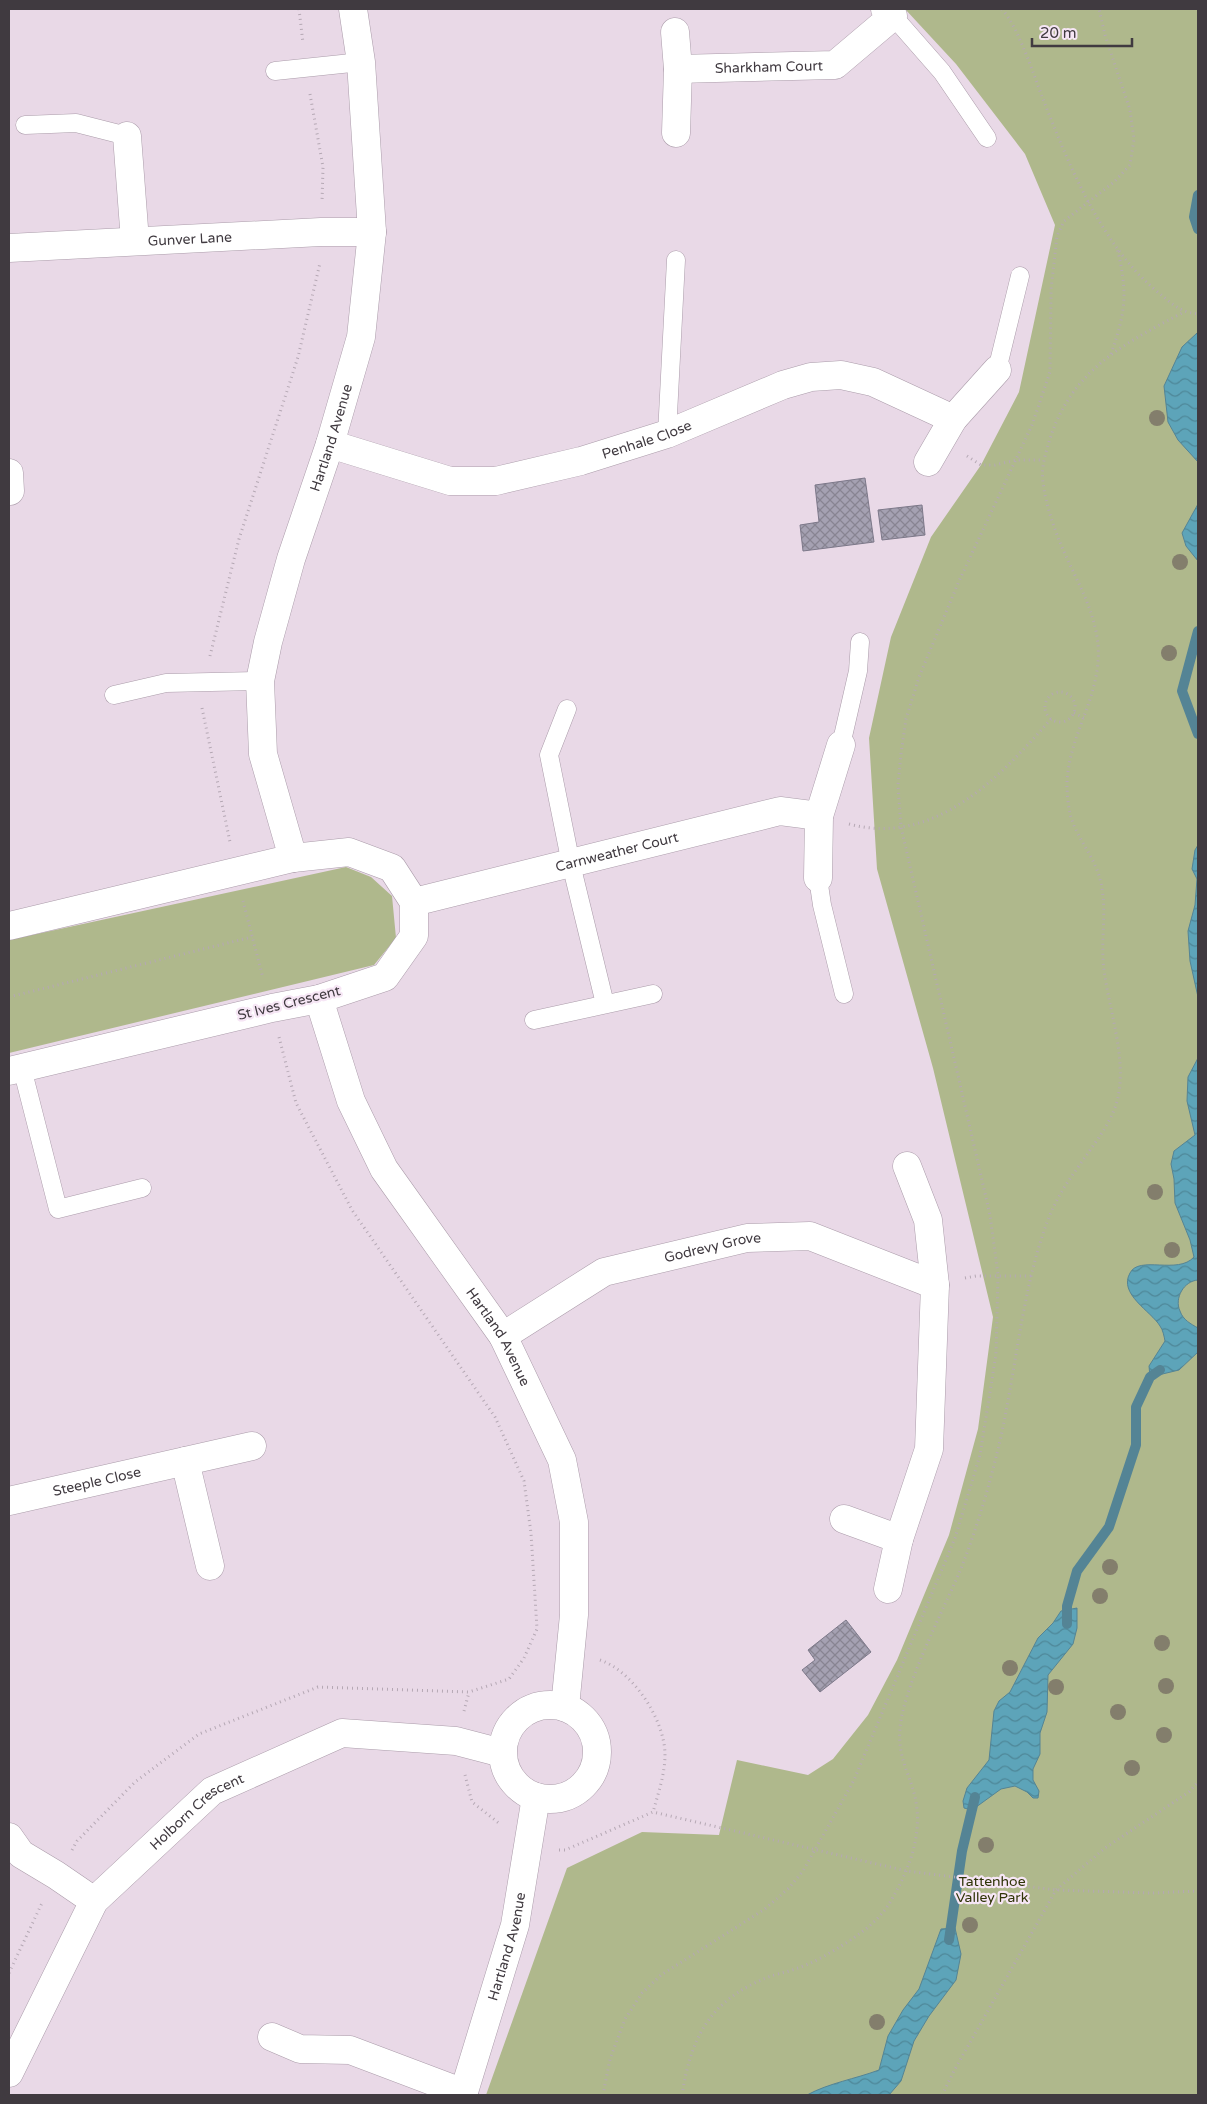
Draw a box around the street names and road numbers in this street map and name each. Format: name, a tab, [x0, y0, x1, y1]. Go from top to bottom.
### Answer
street label: Sharkham Court	[715, 57, 824, 77]
street label: Gunver Lane	[147, 228, 232, 249]
street label: Hartland Avenue	[306, 382, 355, 494]
street label: Penhale Close	[600, 416, 694, 462]
street label: Carnweather Court	[554, 828, 681, 875]
street label: St Ives Crescent	[236, 982, 343, 1024]
street label: Godrevy Grove	[662, 1229, 761, 1266]
street label: Hartland Avenue	[463, 1284, 534, 1389]
street label: Steeple Close	[51, 1463, 143, 1499]
street label: Holborn Crescent	[146, 1769, 247, 1853]
street label: Hartland Avenue	[484, 1891, 529, 2003]

